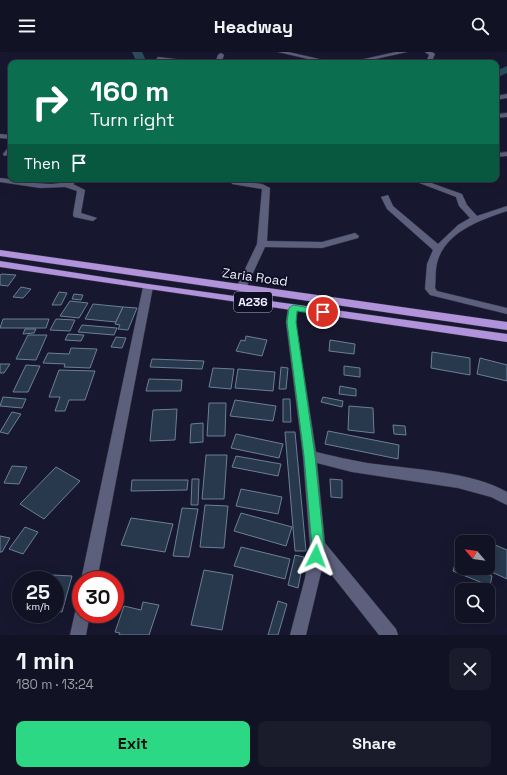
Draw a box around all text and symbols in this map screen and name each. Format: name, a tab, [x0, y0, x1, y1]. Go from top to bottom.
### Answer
icon: menu	[16, 15, 38, 37]
text: Headway	[214, 15, 293, 38]
icon: search	[469, 15, 491, 37]
text: 160 m	[90, 73, 169, 109]
icon: right	[24, 76, 76, 128]
text: Turn right	[90, 108, 174, 131]
icon: arrive	[68, 152, 90, 174]
text: Then	[24, 154, 60, 173]
street label: Zaria Road	[221, 264, 289, 290]
road number: A236	[234, 292, 272, 312]
pin	[306, 295, 340, 329]
icon: arrive	[312, 301, 334, 323]
position arrow	[295, 535, 337, 577]
north arrow	[455, 535, 495, 575]
map controls	[455, 535, 495, 623]
speed limit sign: 30	[72, 571, 124, 623]
text: 25	[26, 579, 50, 605]
button: search	[455, 583, 495, 623]
text: km/h	[26, 600, 50, 613]
text: 1 min	[16, 645, 75, 676]
button: close	[449, 648, 491, 690]
text: 180 m · 13:24	[16, 676, 94, 693]
button: Exit	[16, 721, 250, 767]
button: Share	[258, 721, 491, 767]

